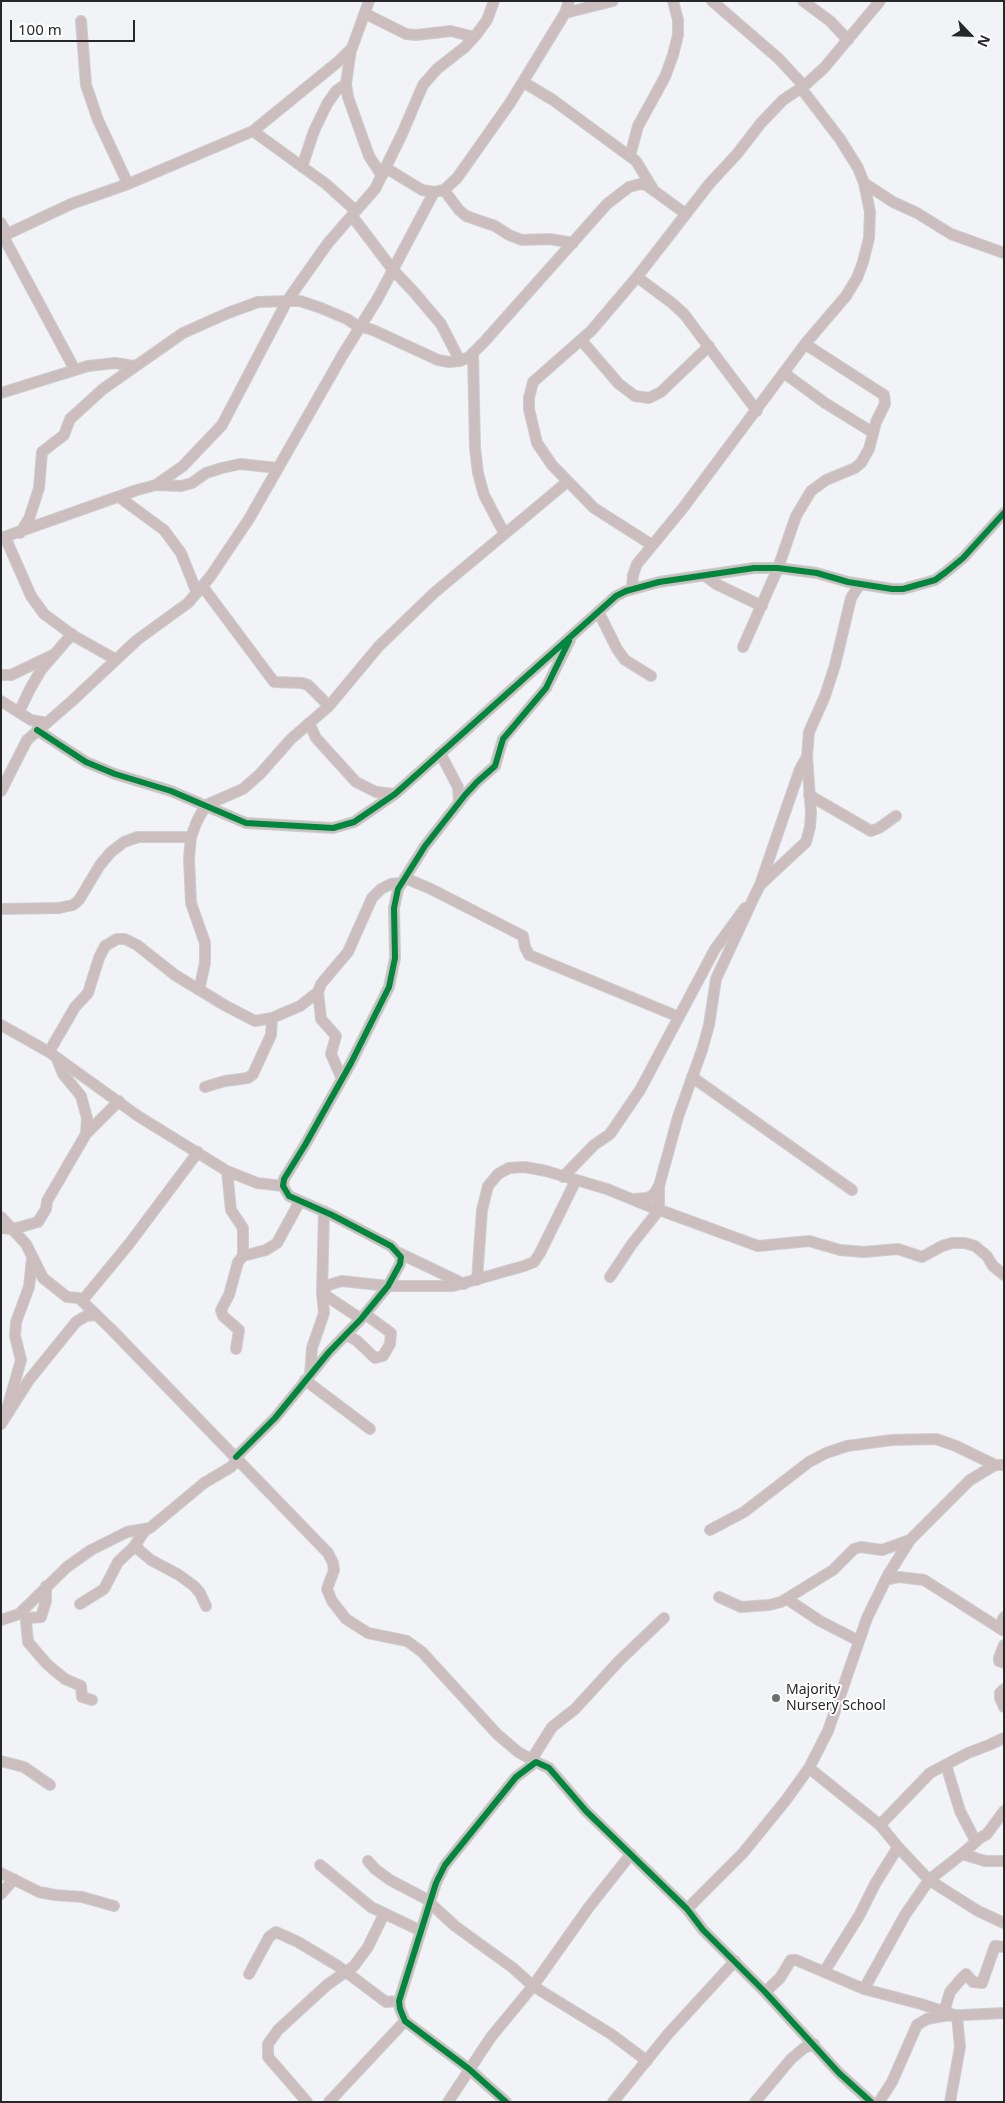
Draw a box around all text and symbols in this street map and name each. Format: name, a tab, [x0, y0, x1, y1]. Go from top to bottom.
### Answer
scale bar	[12, 10, 138, 42]
north arrow	[945, 10, 995, 60]
text: 100 m	[18, 19, 62, 39]
text: N	[973, 32, 995, 50]
place label: Majority Nursery School	[786, 1682, 886, 1714]
marker: Majority Nursery School	[770, 1692, 782, 1704]

